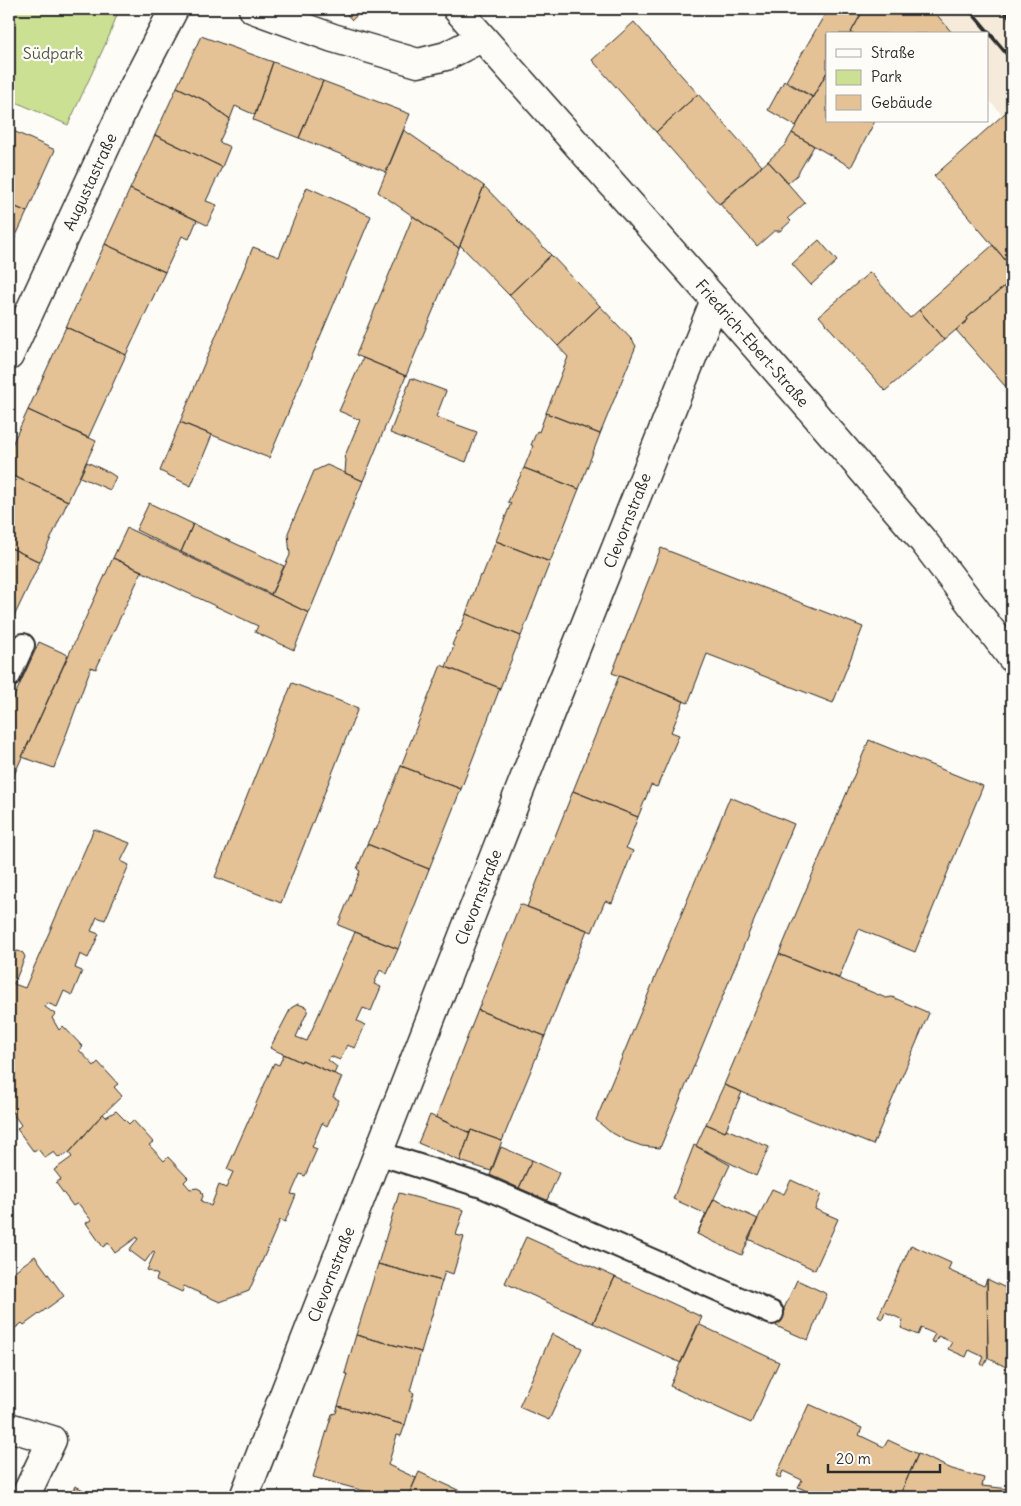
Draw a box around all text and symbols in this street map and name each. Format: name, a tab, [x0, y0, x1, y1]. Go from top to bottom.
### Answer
legend	[826, 32, 988, 122]
park label: Südpark	[23, 43, 83, 63]
text: Straße	[871, 43, 915, 62]
text: Park	[871, 67, 902, 86]
text: Gebäude	[871, 93, 932, 112]
street label: Augustastraße	[58, 130, 121, 234]
street label: Friedrich-Ebert-Straße	[691, 275, 814, 411]
street label: Clevornstraße	[599, 470, 655, 571]
street label: Clevornstraße	[450, 846, 506, 948]
street label: Clevornstraße	[303, 1224, 359, 1325]
scale bar	[828, 1441, 941, 1473]
text: 20 m	[836, 1449, 871, 1468]

